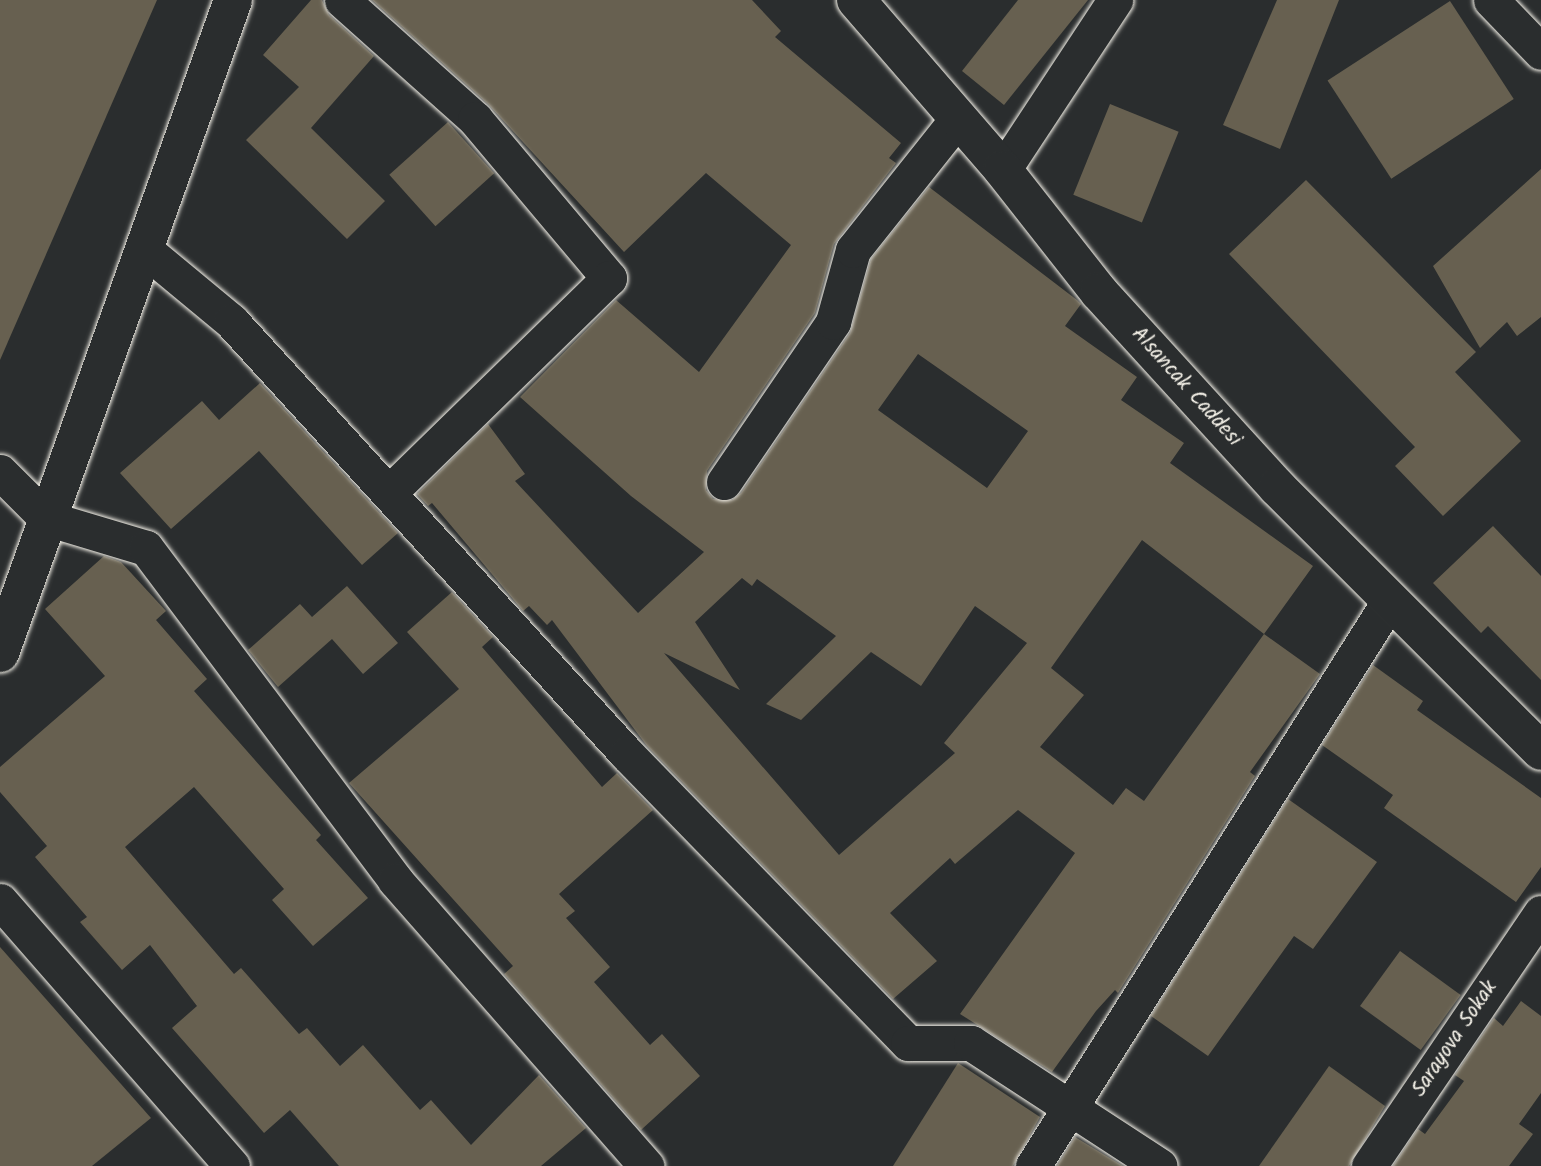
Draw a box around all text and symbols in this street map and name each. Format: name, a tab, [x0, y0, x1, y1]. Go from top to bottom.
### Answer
street label: Alsancak Caddesi	[1126, 322, 1246, 452]
street label: Sarayova Sokak	[1407, 976, 1503, 1102]

